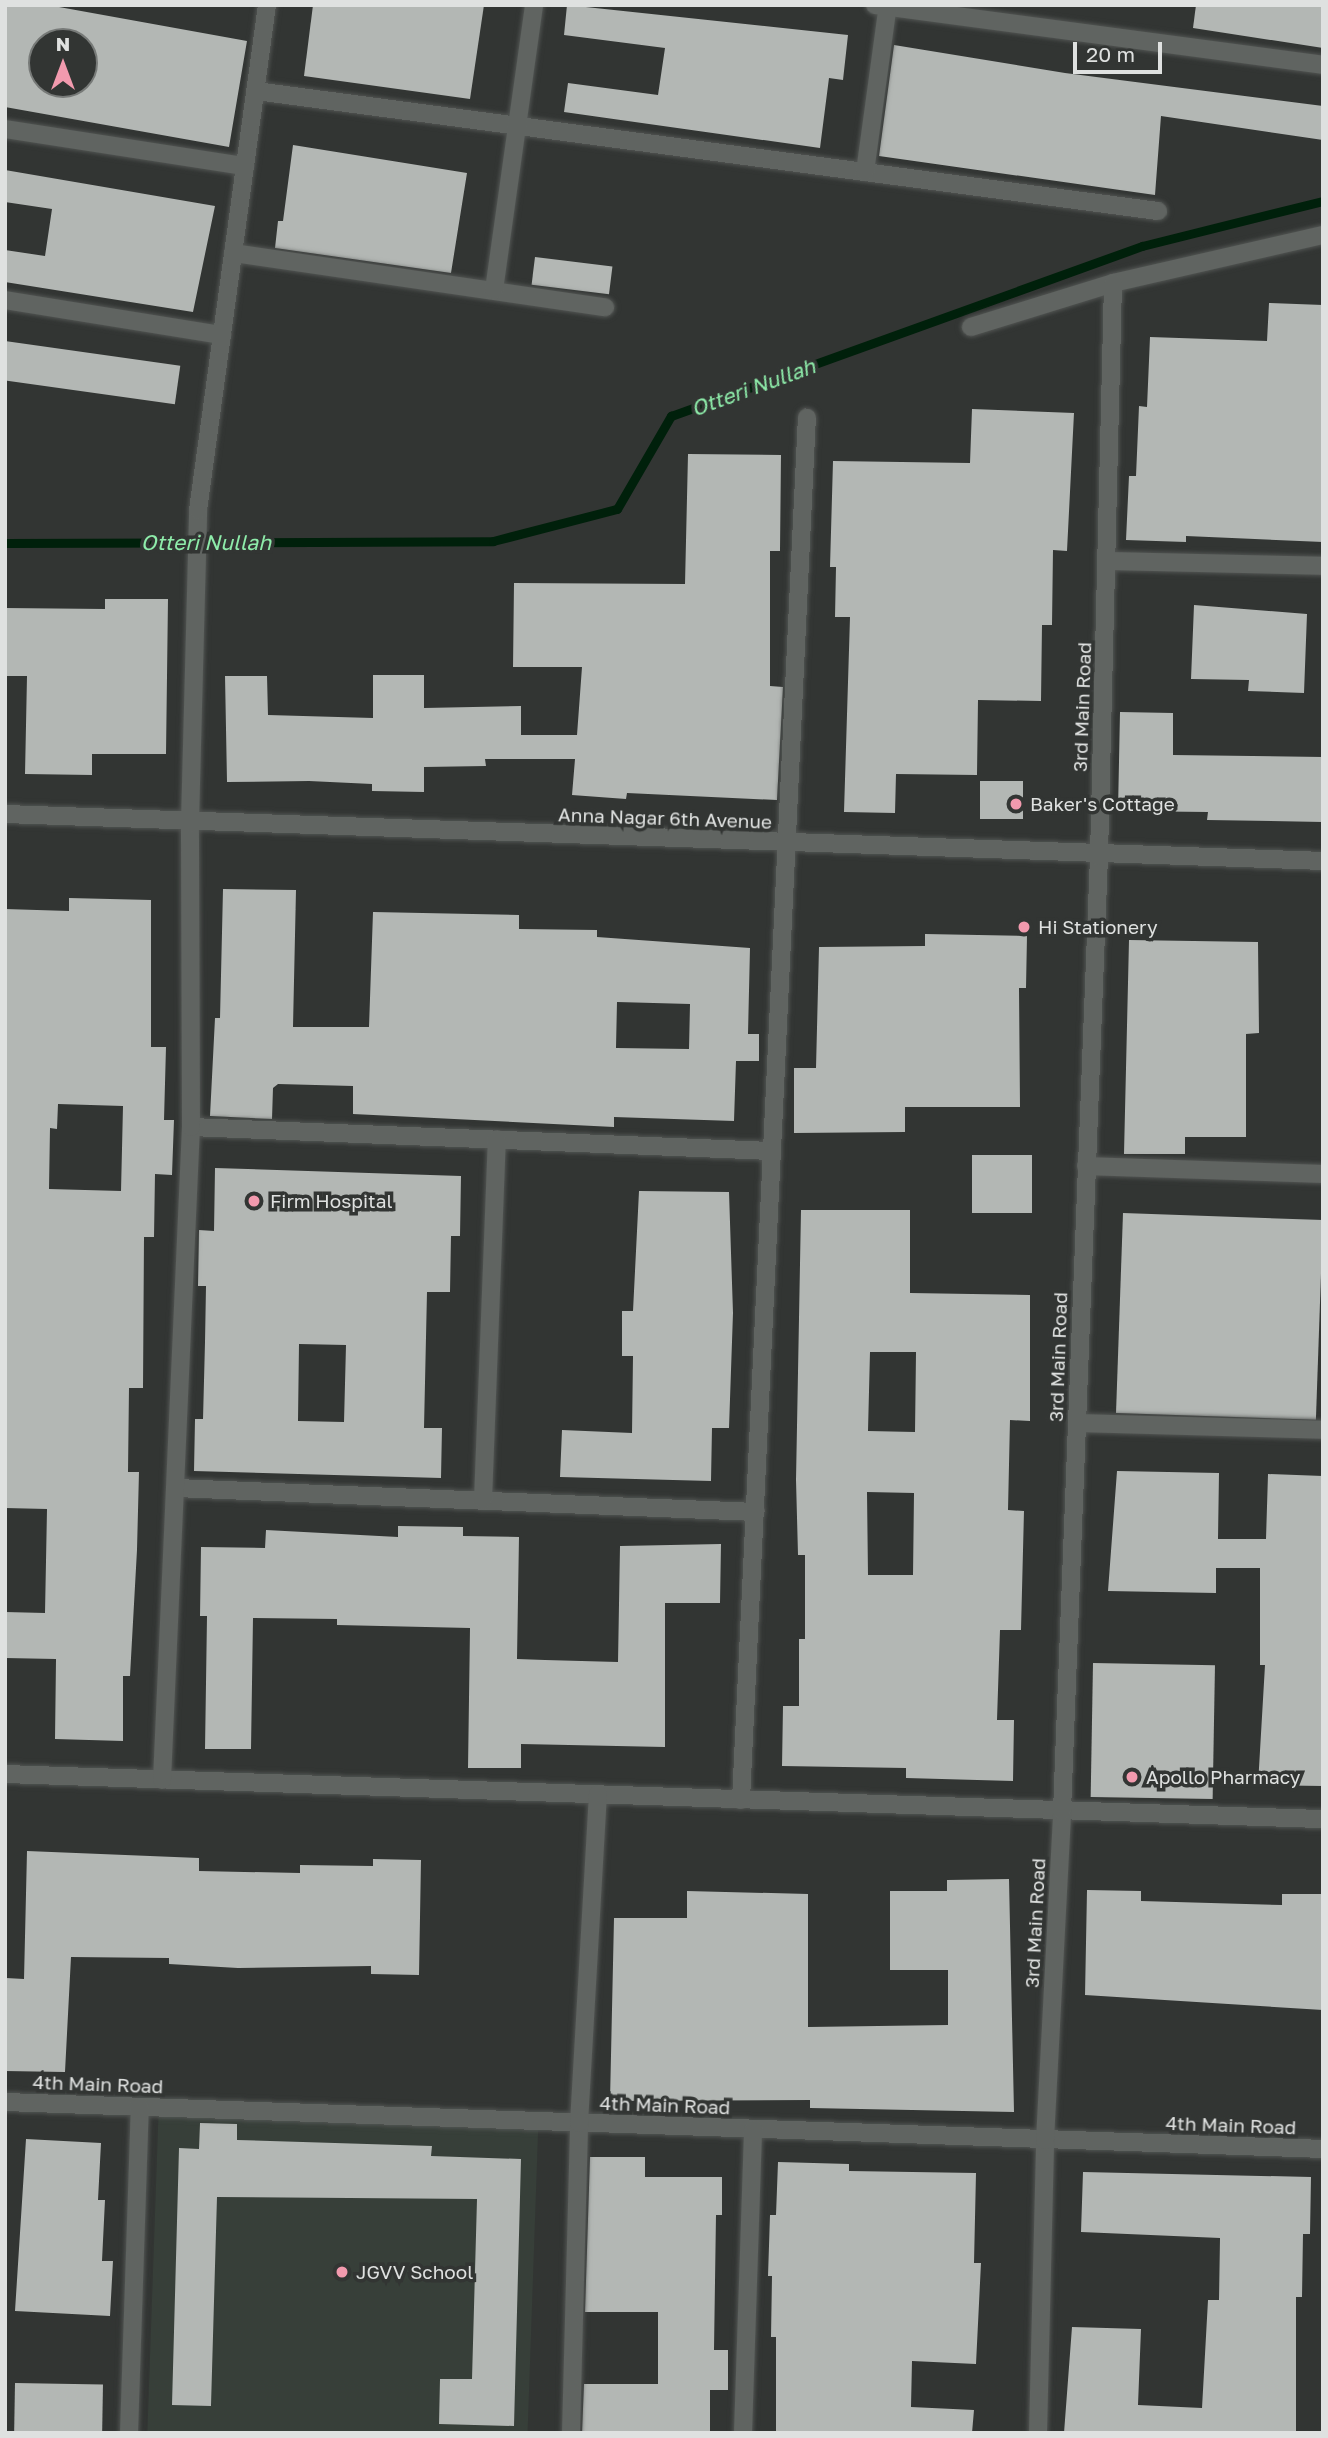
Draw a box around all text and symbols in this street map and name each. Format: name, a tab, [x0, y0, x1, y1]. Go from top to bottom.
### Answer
north arrow	[28, 28, 98, 98]
scale bar	[1076, 28, 1165, 72]
text: N	[56, 32, 70, 55]
text: 20 m	[1086, 41, 1135, 67]
water label: Otteri Nullah	[687, 353, 819, 421]
water label: Otteri Nullah	[141, 529, 271, 555]
street label: 3rd Main Road	[1068, 642, 1096, 772]
place label: Baker's Cottage	[1030, 793, 1175, 815]
marker: Baker's Cottage	[1008, 796, 1024, 812]
street label: Anna Nagar 6th Avenue	[558, 803, 772, 833]
place label: Hi Stationery	[1038, 916, 1158, 938]
marker: Hi Stationery	[1016, 919, 1032, 935]
place label: Firm Hospital	[270, 1190, 392, 1212]
marker: Firm Hospital	[244, 1191, 264, 1211]
street label: 3rd Main Road	[1044, 1292, 1072, 1422]
place label: Apollo Pharmacy	[1146, 1766, 1300, 1788]
marker: Apollo Pharmacy	[1124, 1769, 1140, 1785]
street label: 3rd Main Road	[1020, 1858, 1050, 1988]
street label: 4th Main Road	[32, 2070, 164, 2098]
street label: 4th Main Road	[599, 2091, 731, 2119]
street label: 4th Main Road	[1165, 2111, 1297, 2139]
place label: JGVV School	[356, 2261, 473, 2283]
marker: JGVV School	[334, 2264, 350, 2280]

